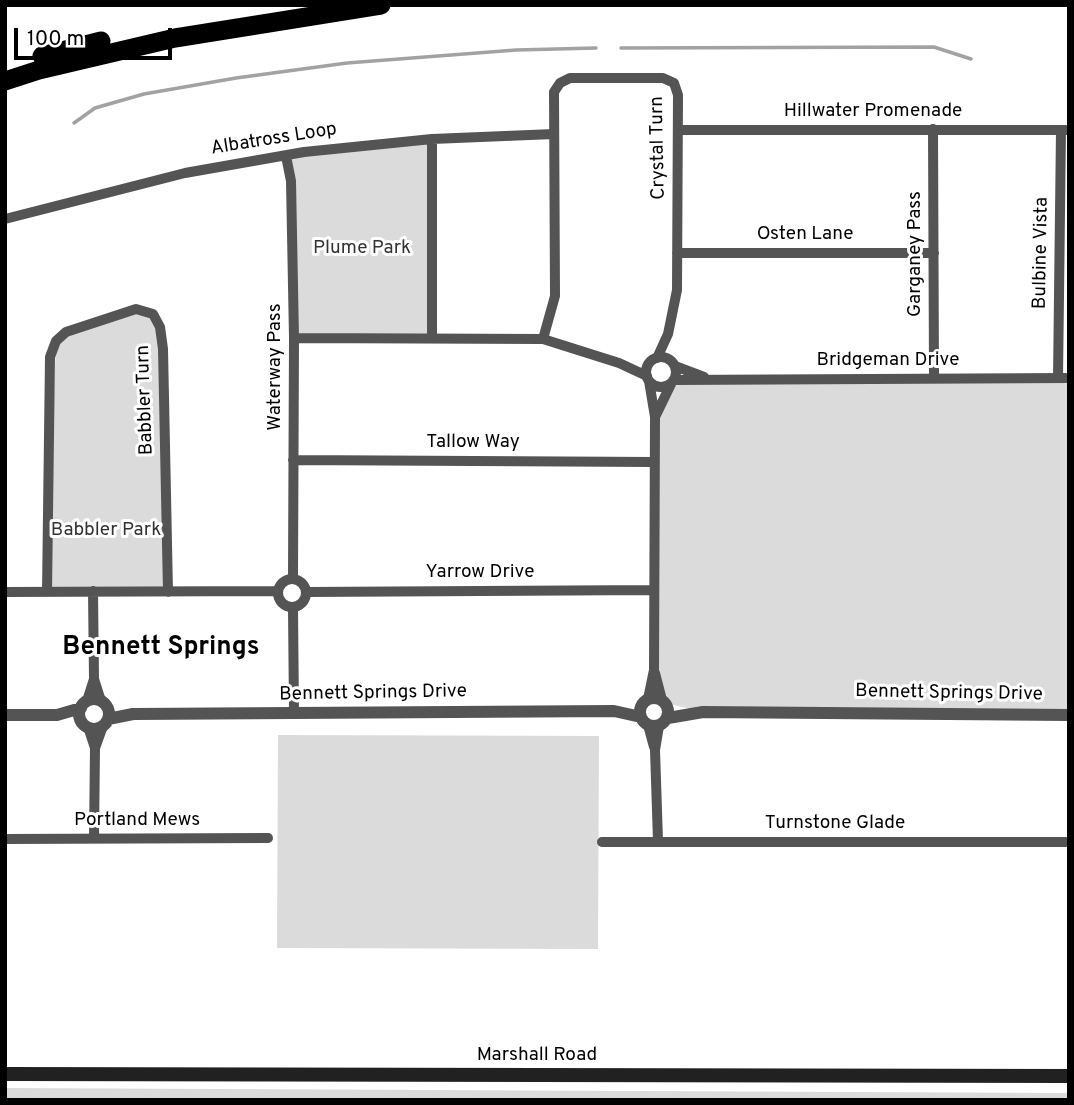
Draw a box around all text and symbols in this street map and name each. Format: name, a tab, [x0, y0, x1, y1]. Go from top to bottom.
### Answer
scale bar	[18, 14, 175, 58]
text: 100 m	[27, 26, 84, 53]
street label: Crystal Turn	[647, 96, 671, 200]
street label: Hillwater Promenade	[784, 101, 962, 123]
street label: Albatross Loop	[209, 119, 339, 161]
street label: Garganey Pass	[905, 191, 927, 317]
street label: Bulbine Vista	[1030, 197, 1054, 309]
street label: Osten Lane	[757, 224, 853, 246]
park label: Plume Park	[313, 238, 411, 260]
street label: Waterway Pass	[265, 303, 287, 431]
street label: Babbler Turn	[133, 344, 159, 456]
street label: Bridgeman Drive	[817, 350, 959, 372]
street label: Tallow Way	[426, 432, 520, 454]
park label: Babbler Park	[51, 520, 161, 542]
street label: Yarrow Drive	[426, 562, 534, 584]
district label: Bennett Springs	[62, 633, 260, 665]
street label: Bennett Springs Drive	[279, 681, 467, 707]
street label: Bennett Springs Drive	[855, 681, 1043, 707]
street label: Portland Mews	[74, 810, 200, 832]
street label: Turnstone Glade	[765, 813, 905, 835]
street label: Marshall Road	[477, 1045, 597, 1067]

